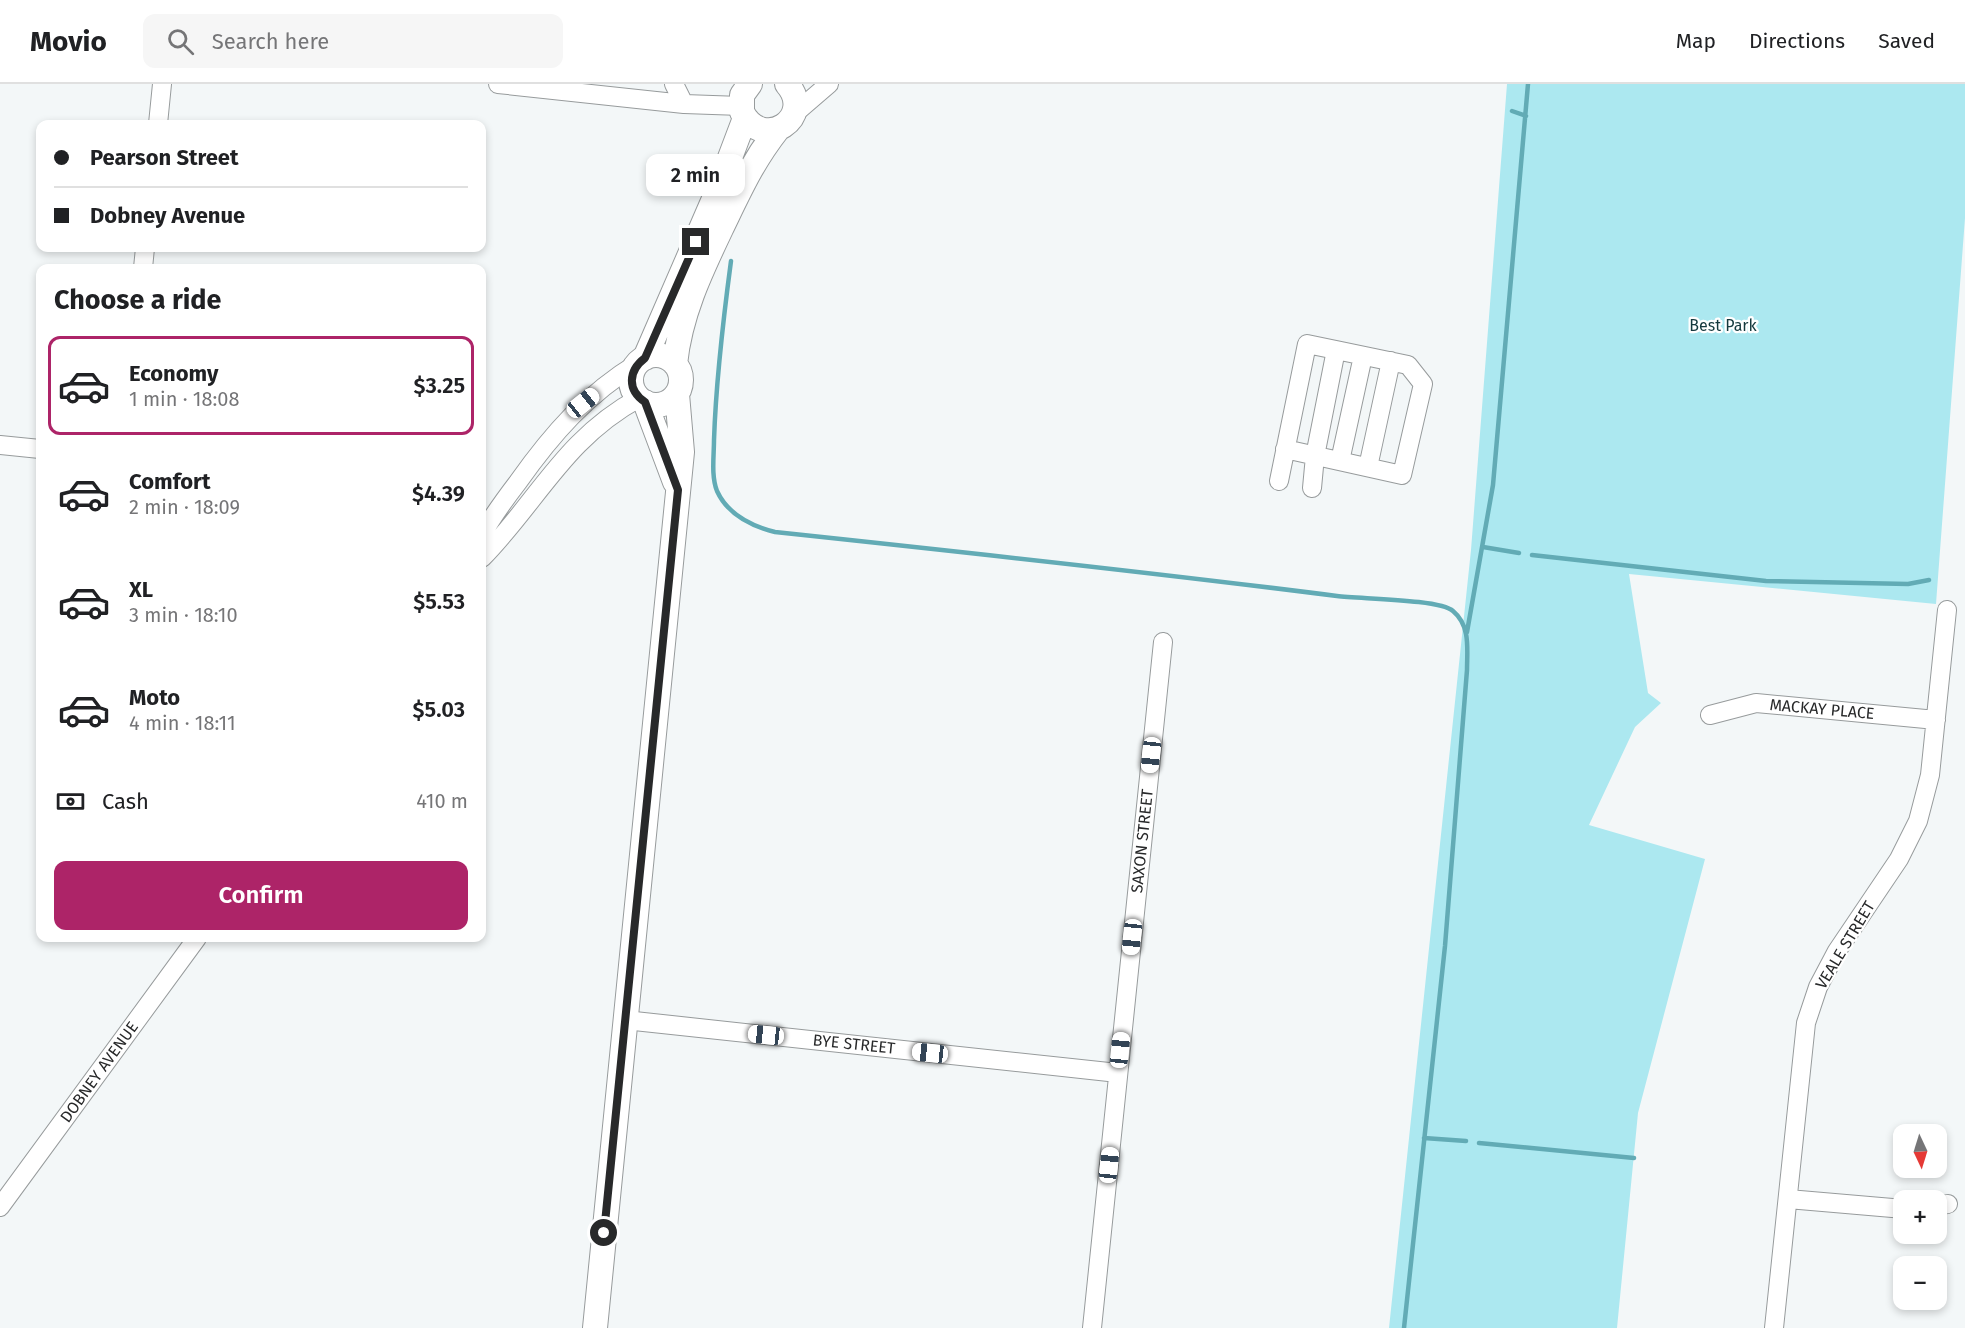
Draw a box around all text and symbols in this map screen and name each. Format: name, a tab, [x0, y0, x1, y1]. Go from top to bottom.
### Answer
search box	[143, 14, 563, 68]
text: Movio	[30, 25, 107, 58]
icon: search	[164, 25, 197, 58]
text: Search here	[212, 28, 329, 55]
text: Map	[1676, 28, 1716, 54]
text: Directions	[1749, 28, 1845, 54]
text: Saved	[1878, 28, 1935, 54]
text: Pearson Street	[90, 144, 238, 171]
callout: 2 min	[646, 155, 746, 197]
text: 2 min	[671, 163, 720, 187]
text: Dobney Avenue	[90, 202, 245, 229]
route end	[682, 228, 709, 255]
text: Choose a ride	[54, 284, 221, 316]
park label: Best Park	[1689, 316, 1758, 335]
icon: car	[57, 359, 111, 413]
text: Economy	[129, 360, 218, 387]
text: $3.25	[414, 372, 465, 399]
car	[563, 385, 603, 421]
text: 1 min · 18:08	[129, 387, 240, 411]
icon: car	[57, 467, 111, 521]
text: Comfort	[129, 468, 210, 495]
text: $4.39	[412, 480, 465, 507]
text: 2 min · 18:09	[129, 495, 240, 519]
icon: car	[57, 575, 111, 629]
text: XL	[129, 576, 153, 603]
text: $5.53	[413, 588, 465, 615]
text: 3 min · 18:10	[129, 603, 238, 627]
icon: car	[57, 683, 111, 737]
text: Moto	[129, 684, 180, 711]
street label: MACKAY PLACE	[1769, 695, 1875, 723]
text: $5.03	[413, 696, 465, 723]
text: 4 min · 18:11	[129, 711, 236, 735]
car	[1140, 736, 1162, 774]
icon: cash	[54, 785, 87, 818]
street label: SAXON STREET	[1127, 787, 1157, 894]
text: Cash	[102, 788, 149, 815]
text: 410 m	[416, 789, 468, 813]
button: Confirm	[54, 861, 468, 930]
street label: VEALE STREET	[1811, 897, 1879, 992]
car	[1121, 918, 1143, 956]
street label: DOBNEY AVENUE	[56, 1018, 142, 1126]
car	[747, 1024, 785, 1046]
street label: BYE STREET	[812, 1030, 897, 1058]
car	[1109, 1031, 1131, 1069]
car	[911, 1042, 949, 1064]
north arrow	[1893, 1124, 1947, 1178]
map controls	[1893, 1124, 1947, 1310]
car	[1098, 1146, 1120, 1184]
button: +	[1893, 1190, 1947, 1244]
route start	[590, 1219, 617, 1246]
button: −	[1893, 1256, 1947, 1310]

